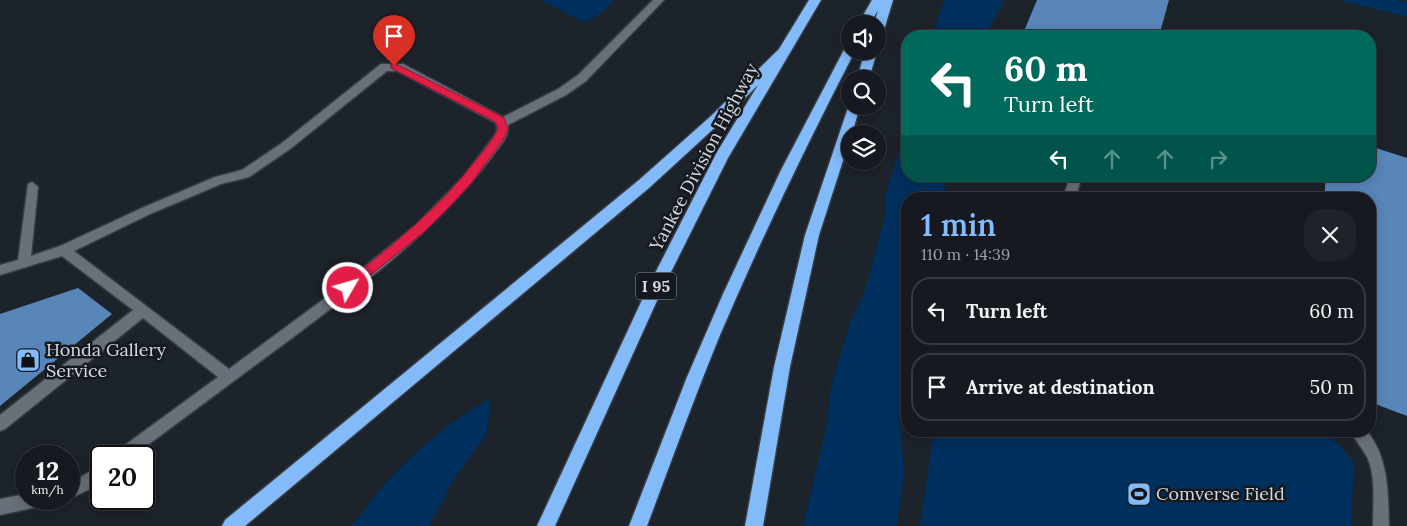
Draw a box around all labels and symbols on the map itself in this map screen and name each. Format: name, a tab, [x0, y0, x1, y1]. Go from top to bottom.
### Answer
pin	[373, 15, 415, 66]
street label: Yankee Division Highway	[644, 58, 763, 256]
position arrow	[321, 261, 373, 313]
road number: I 95	[636, 272, 676, 300]
place label: Honda Gallery Service	[46, 338, 167, 382]
shop icon: Honda Gallery Service	[15, 347, 41, 373]
speed limit sign: 20	[90, 445, 155, 510]
sports icon: Comverse Field	[1126, 481, 1152, 507]
place label: Comverse Field	[1156, 482, 1285, 505]

